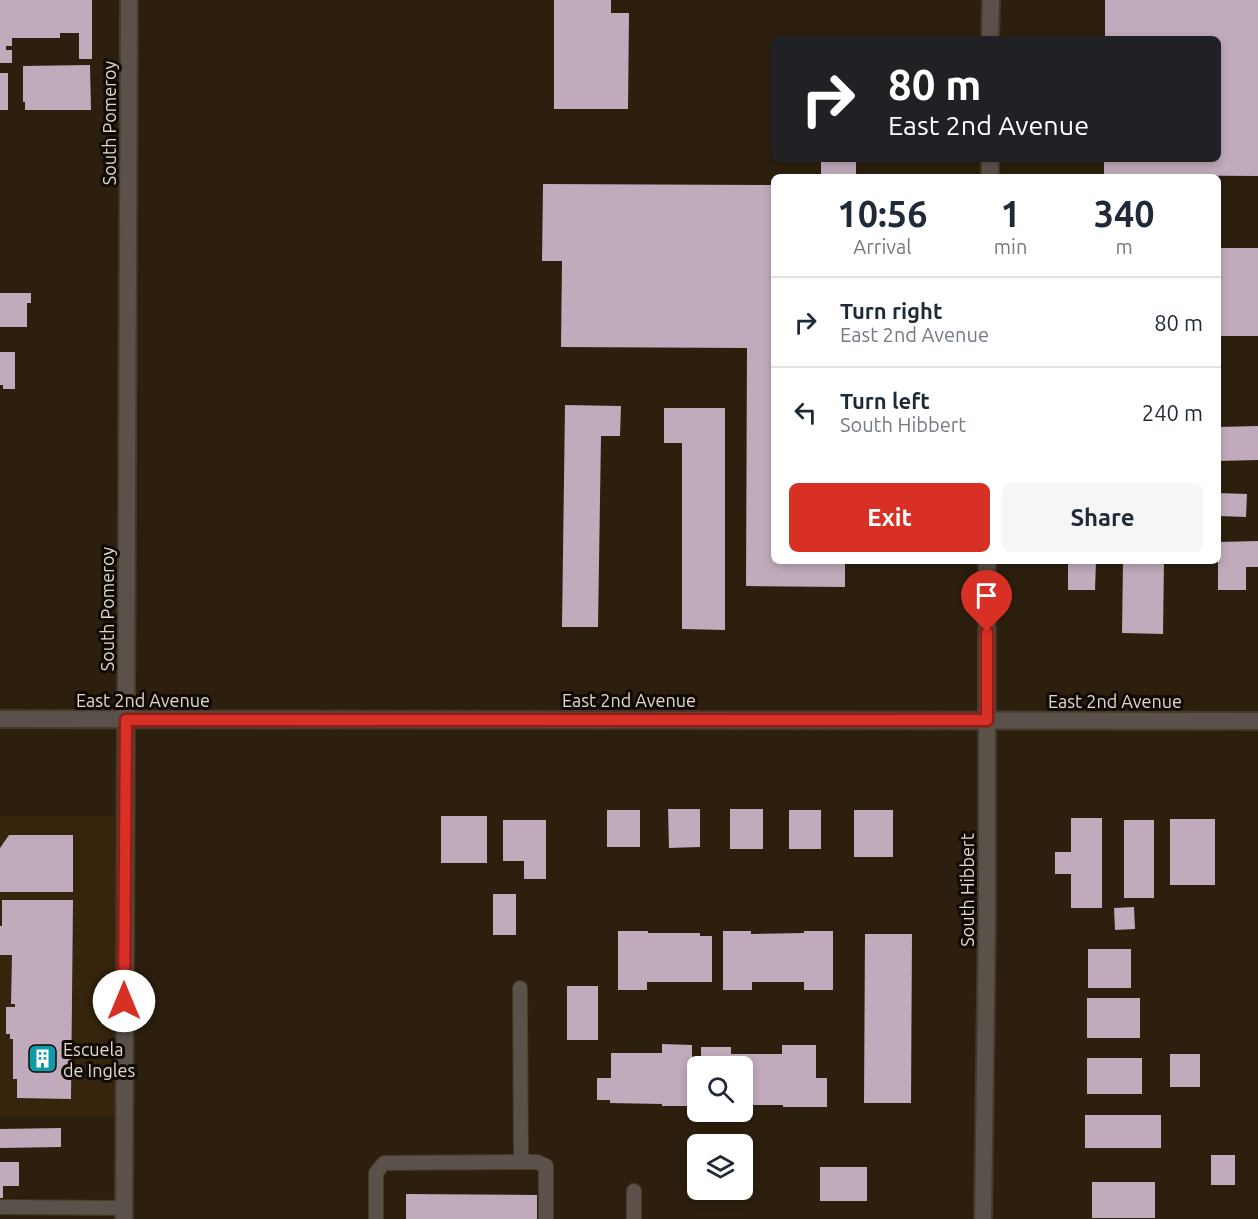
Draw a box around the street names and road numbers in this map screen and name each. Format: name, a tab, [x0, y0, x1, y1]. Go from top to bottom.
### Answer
street label: South Pomeroy	[99, 61, 119, 185]
street label: South Pomeroy	[97, 547, 117, 671]
street label: East 2nd Avenue	[76, 690, 210, 710]
street label: East 2nd Avenue	[562, 690, 696, 710]
street label: East 2nd Avenue	[1048, 691, 1182, 711]
street label: South Hibbert	[957, 833, 977, 947]

